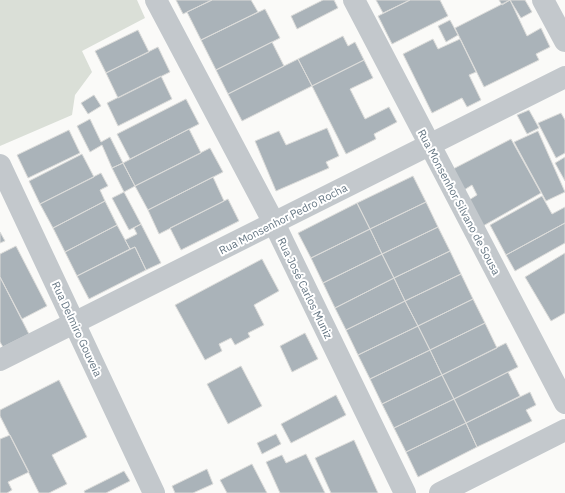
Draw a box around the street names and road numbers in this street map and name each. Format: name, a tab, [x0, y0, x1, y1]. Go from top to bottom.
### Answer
street label: Rua Monsenhor Silvano de Sousa	[415, 127, 504, 277]
street label: Rua Monsenhor Pedro Rocha	[217, 180, 350, 257]
street label: Rua José Carlos Muniz	[274, 235, 336, 341]
street label: Rua Delmiro Gouveia	[49, 279, 105, 379]

